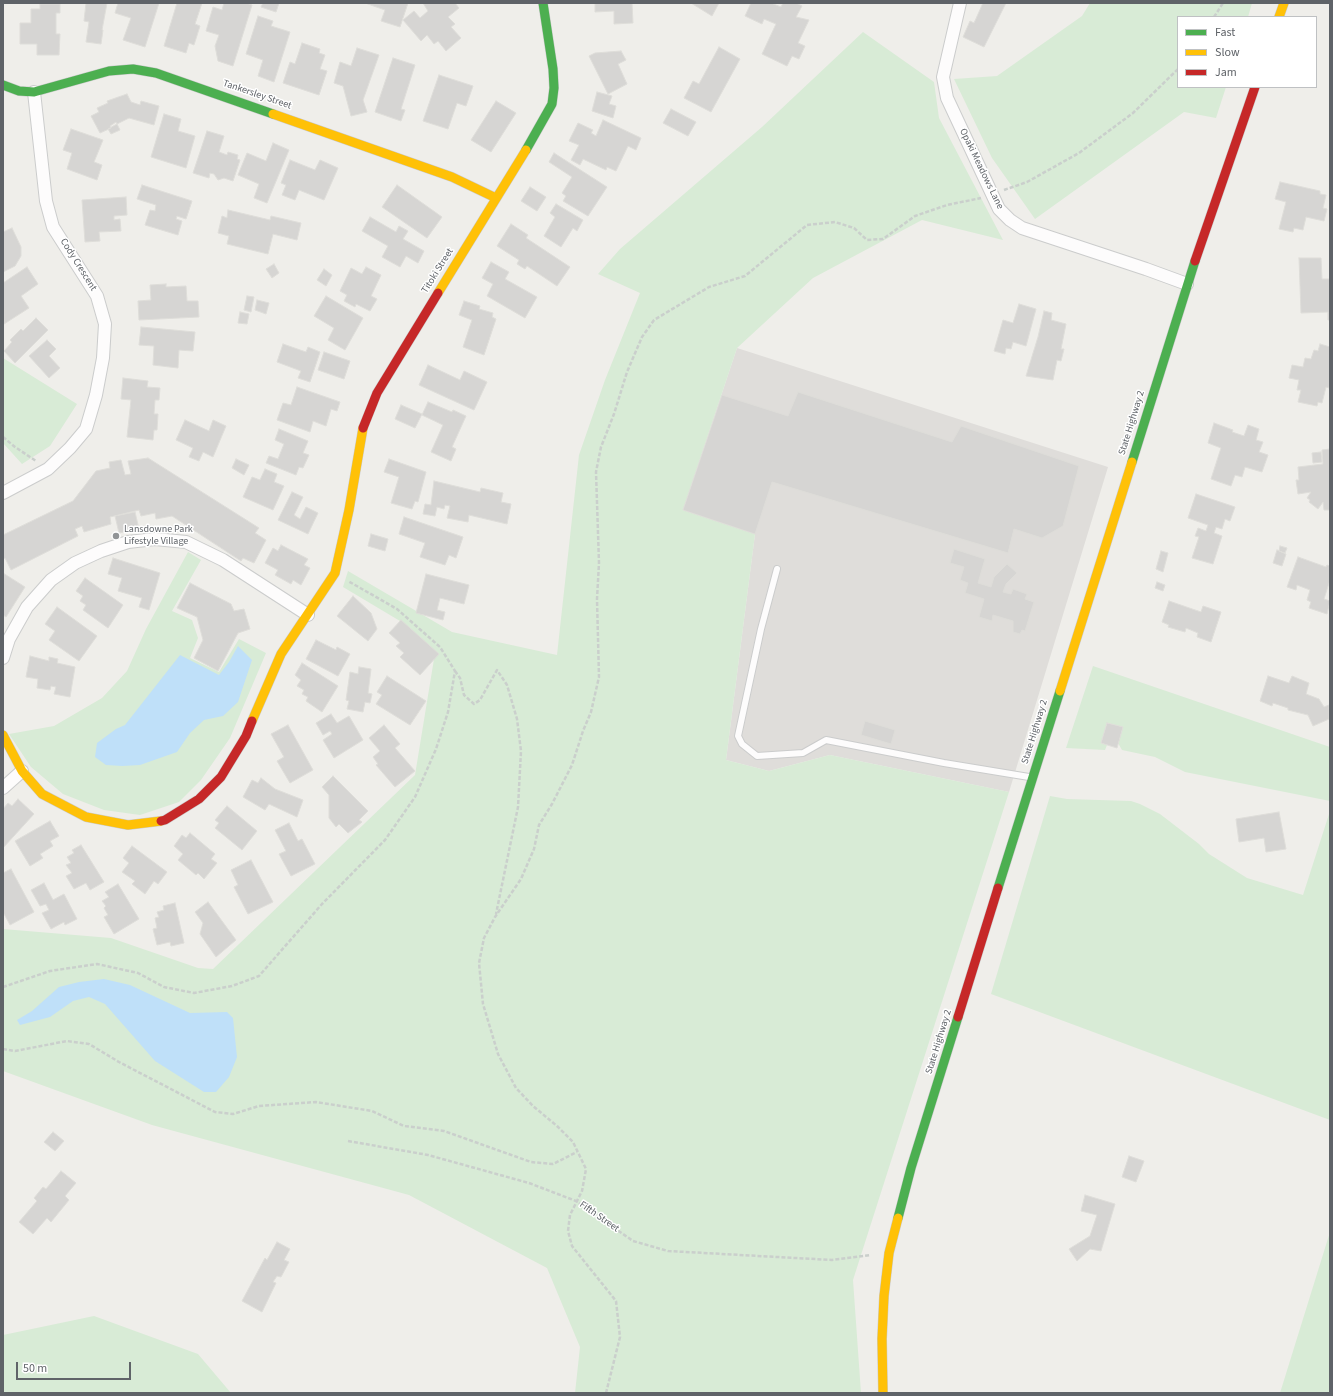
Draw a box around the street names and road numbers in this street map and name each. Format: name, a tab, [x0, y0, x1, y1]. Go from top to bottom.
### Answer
street label: Tankersley Street	[221, 78, 293, 112]
street label: Opaki Meadows Lane	[956, 127, 1006, 211]
street label: Cody Crescent	[57, 236, 99, 294]
street label: Titoki Street	[419, 246, 457, 296]
street label: State Highway 2	[1117, 389, 1147, 457]
street label: State Highway 2	[1020, 698, 1050, 766]
street label: State Highway 2	[924, 1008, 954, 1076]
street label: Fifth Street	[577, 1199, 621, 1235]

